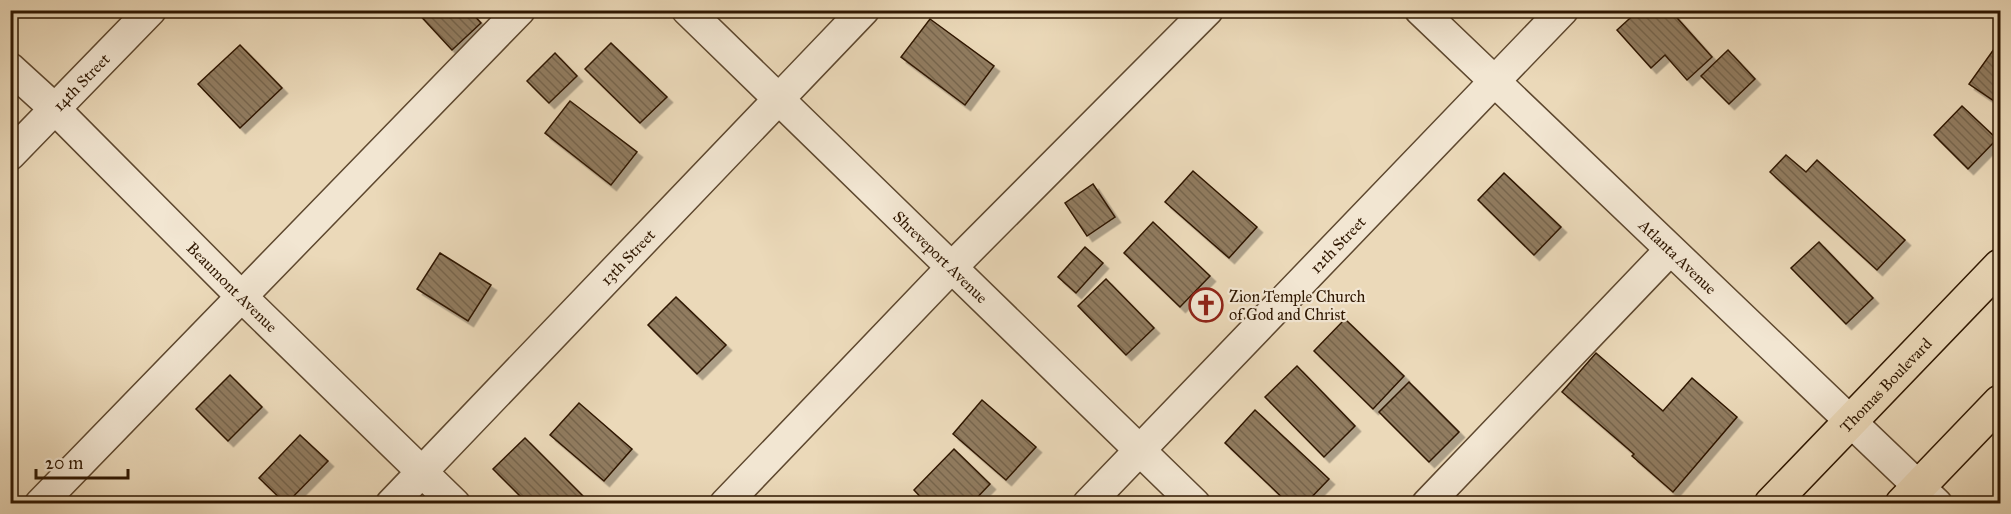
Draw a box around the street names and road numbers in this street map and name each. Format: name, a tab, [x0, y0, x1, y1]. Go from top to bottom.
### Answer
street label: 14th Street	[49, 49, 114, 115]
street label: Shreveport Avenue	[889, 207, 992, 307]
street label: 12th Street	[1306, 212, 1370, 277]
street label: Atlanta Avenue	[1634, 215, 1721, 299]
street label: 13th Street	[597, 225, 659, 289]
street label: Beaumont Avenue	[183, 238, 281, 336]
street label: Thomas Boulevard	[1836, 334, 1936, 437]

